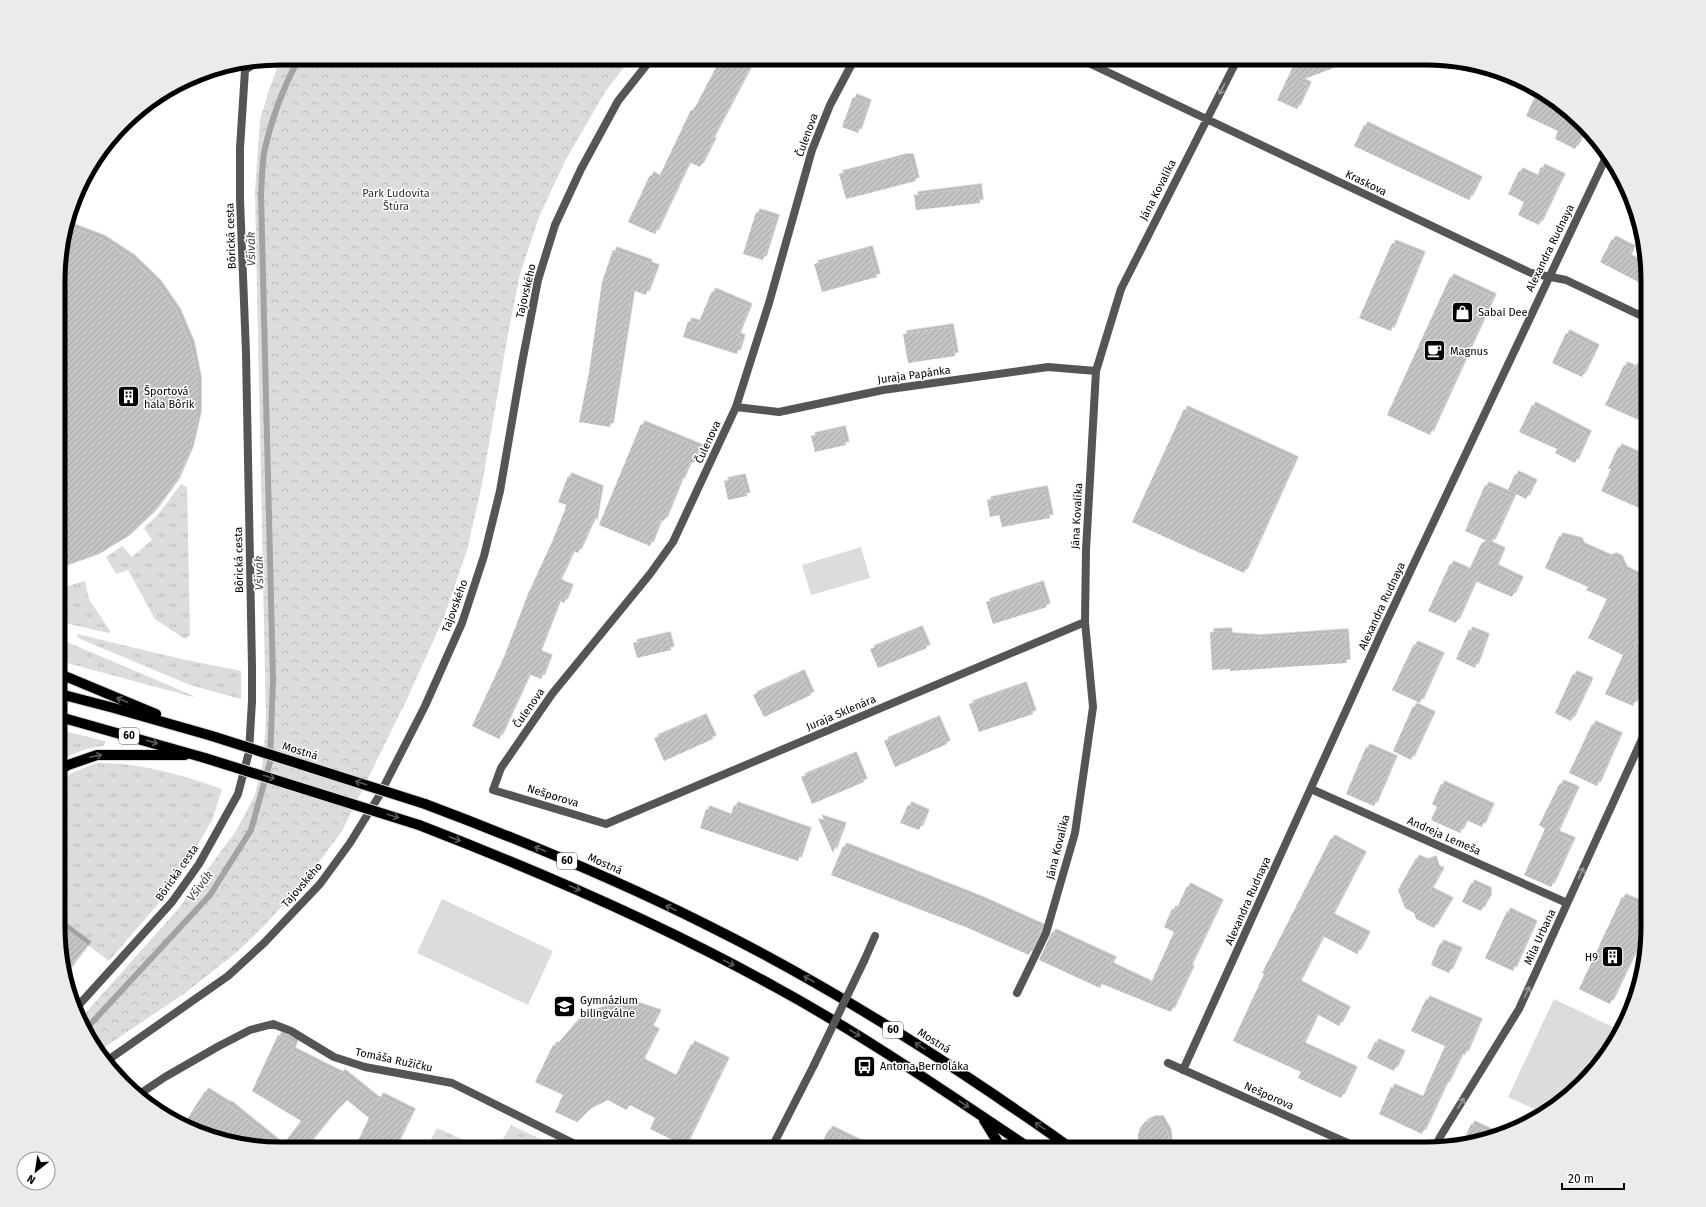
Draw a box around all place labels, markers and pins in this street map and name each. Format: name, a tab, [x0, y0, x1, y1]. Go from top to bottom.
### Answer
shop icon: Sabai Dee	[1449, 299, 1475, 325]
place label: Sabai Dee	[1478, 306, 1527, 319]
cafe icon: Magnus	[1421, 338, 1447, 364]
place label: Magnus	[1450, 345, 1488, 358]
building icon: Športová hala Bôrik	[116, 384, 142, 410]
place label: Športová hala Bôrik	[144, 384, 195, 411]
building icon: H9	[1600, 944, 1626, 970]
place label: H9	[1585, 951, 1598, 964]
school or university icon: Gymnázium bilingválne	[552, 993, 578, 1019]
place label: Gymnázium bilingválne	[580, 994, 638, 1020]
bus stop icon: Antona Bernoláka	[851, 1053, 877, 1079]
place label: Antona Bernoláka	[880, 1060, 969, 1073]

